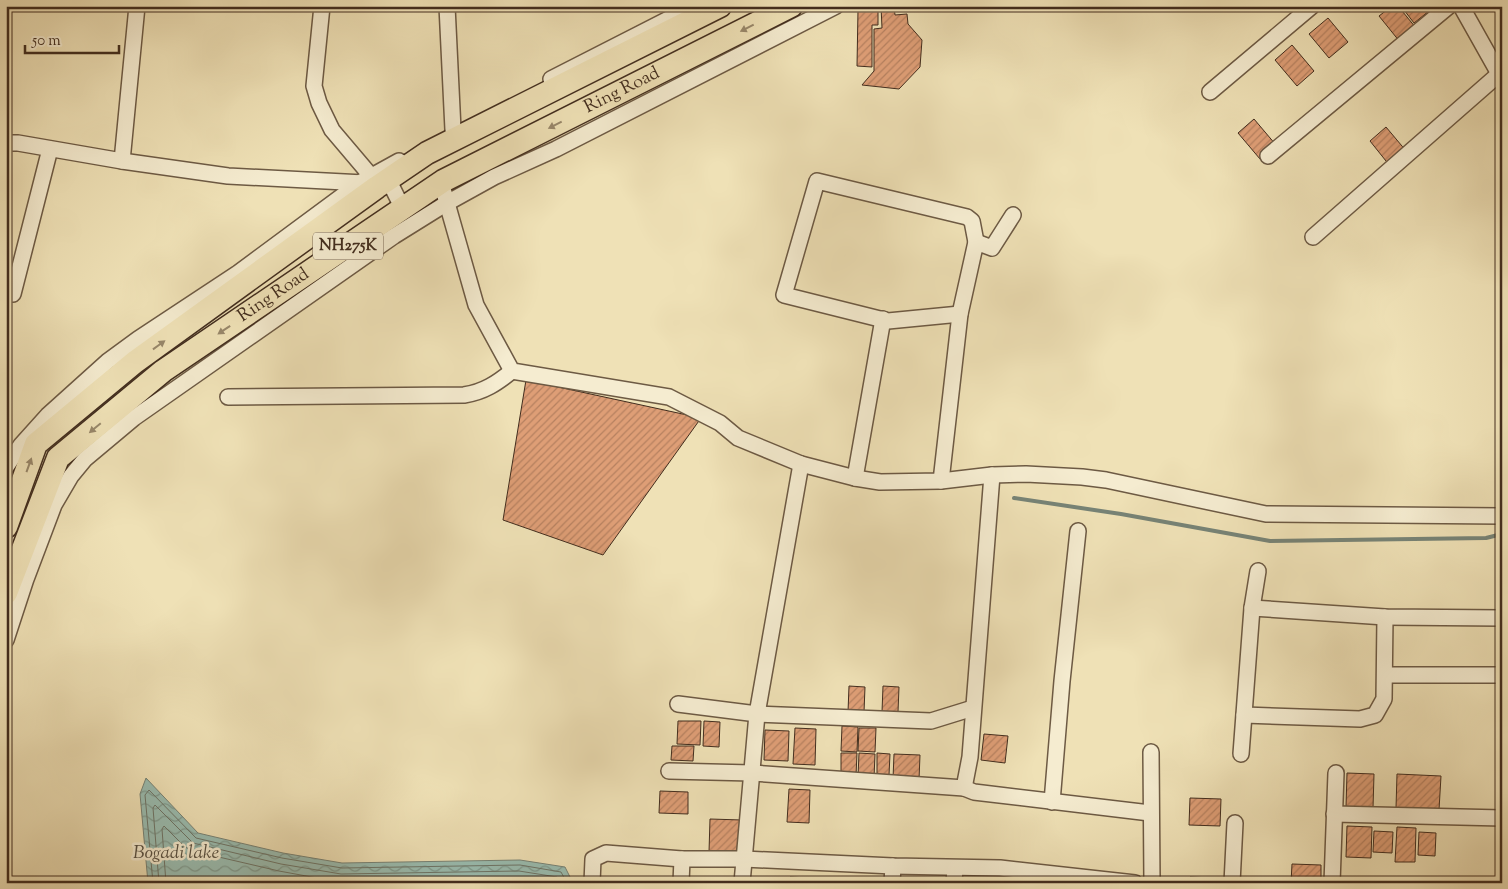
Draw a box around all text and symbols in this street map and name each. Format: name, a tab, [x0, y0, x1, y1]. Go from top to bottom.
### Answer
scale bar	[25, 22, 119, 54]
one-way arrow	[740, 24, 754, 32]
text: 50 m	[31, 31, 61, 52]
street label: Ring Road	[580, 61, 665, 121]
one-way arrow	[548, 121, 562, 129]
road number: NH275K	[313, 232, 383, 260]
street label: Ring Road	[233, 262, 315, 329]
one-way arrow	[217, 325, 231, 335]
one-way arrow	[152, 340, 165, 350]
one-way arrow	[88, 422, 101, 433]
one-way arrow	[25, 457, 33, 472]
water label: Bogadi lake	[133, 840, 219, 867]

